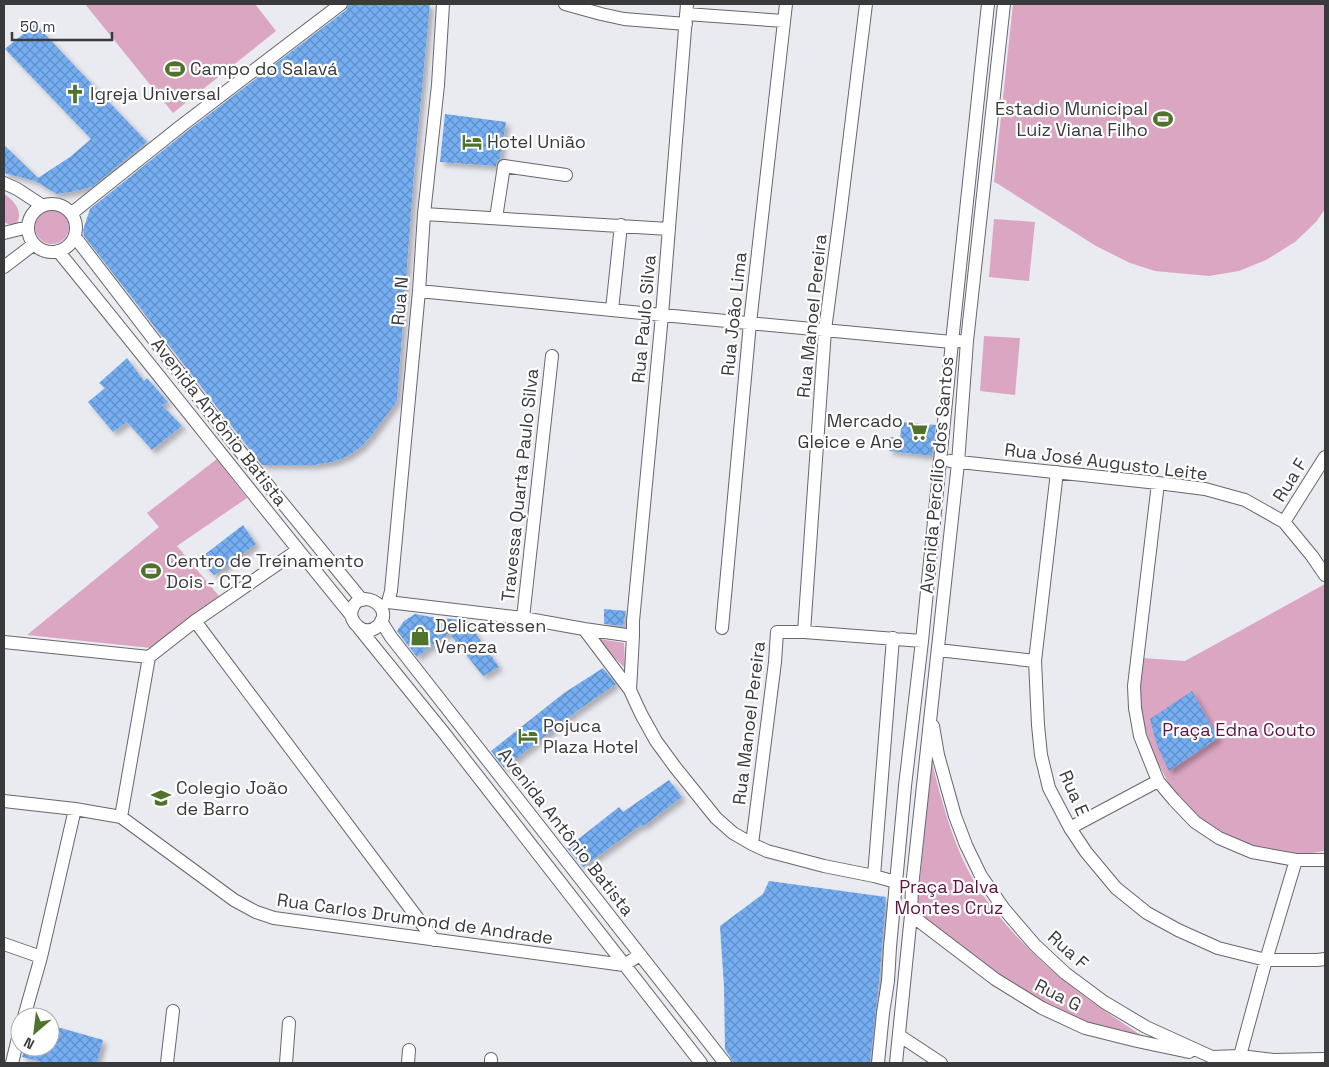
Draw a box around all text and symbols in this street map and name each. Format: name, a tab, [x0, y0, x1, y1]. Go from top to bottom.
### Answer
scale bar	[12, 10, 112, 42]
text: 50 m	[20, 17, 55, 36]
place label: Campo do Salavá	[190, 57, 338, 80]
sports icon: Campo do Salavá	[164, 58, 186, 80]
place label: Igreja Universal	[90, 82, 221, 105]
church icon: Igreja Universal	[64, 83, 86, 105]
place label: Estadio Municipal Luiz Viana Filho	[995, 97, 1148, 141]
sports icon: Estadio Municipal Luiz Viana Filho	[1152, 108, 1174, 130]
place label: Hotel União	[487, 130, 586, 153]
hotel icon: Hotel União	[461, 131, 483, 153]
street label: Rua Manoel Pereira	[791, 233, 832, 399]
street label: Rua João Lima	[716, 251, 751, 377]
street label: Rua Paulo Silva	[626, 254, 661, 384]
street label: Rua N	[386, 275, 413, 327]
street label: Avenida Antônio Batista	[146, 333, 292, 510]
street label: Avenida Percílio dos Santos	[915, 355, 958, 594]
street label: Travessa Quarta Paulo Silva	[496, 367, 543, 603]
place label: Mercado Gleice e Ane	[798, 409, 903, 453]
supermarket icon: Mercado Gleice e Ane	[907, 420, 929, 442]
street label: Rua José Augusto Leite	[1003, 438, 1209, 485]
street label: Rua F	[1267, 453, 1312, 506]
place label: Centro de Treinamento Dois - CT2	[166, 549, 364, 593]
sports icon: Centro de Treinamento Dois - CT2	[140, 560, 162, 582]
place label: Delicatessen Veneza	[435, 614, 546, 658]
shop icon: Delicatessen Veneza	[409, 625, 431, 647]
street label: Rua Manoel Pereira	[727, 640, 770, 806]
place label: Pojuca Plaza Hotel	[543, 714, 638, 758]
park label: Praça Edna Couto	[1162, 718, 1316, 741]
hotel icon: Pojuca Plaza Hotel	[517, 725, 539, 747]
street label: Avenida Antônio Batista	[493, 743, 639, 920]
street label: Rua E	[1054, 766, 1095, 819]
place label: Colegio João de Barro	[176, 776, 288, 820]
school or university icon: Colegio João de Barro	[150, 787, 172, 809]
park label: Praça Dalva Montes Cruz	[895, 875, 1003, 919]
street label: Rua Carlos Drumond de Andrade	[275, 888, 555, 949]
street label: Rua F	[1043, 925, 1094, 974]
street label: Rua G	[1031, 973, 1085, 1016]
north arrow	[10, 1007, 60, 1057]
text: N	[21, 1033, 37, 1054]

